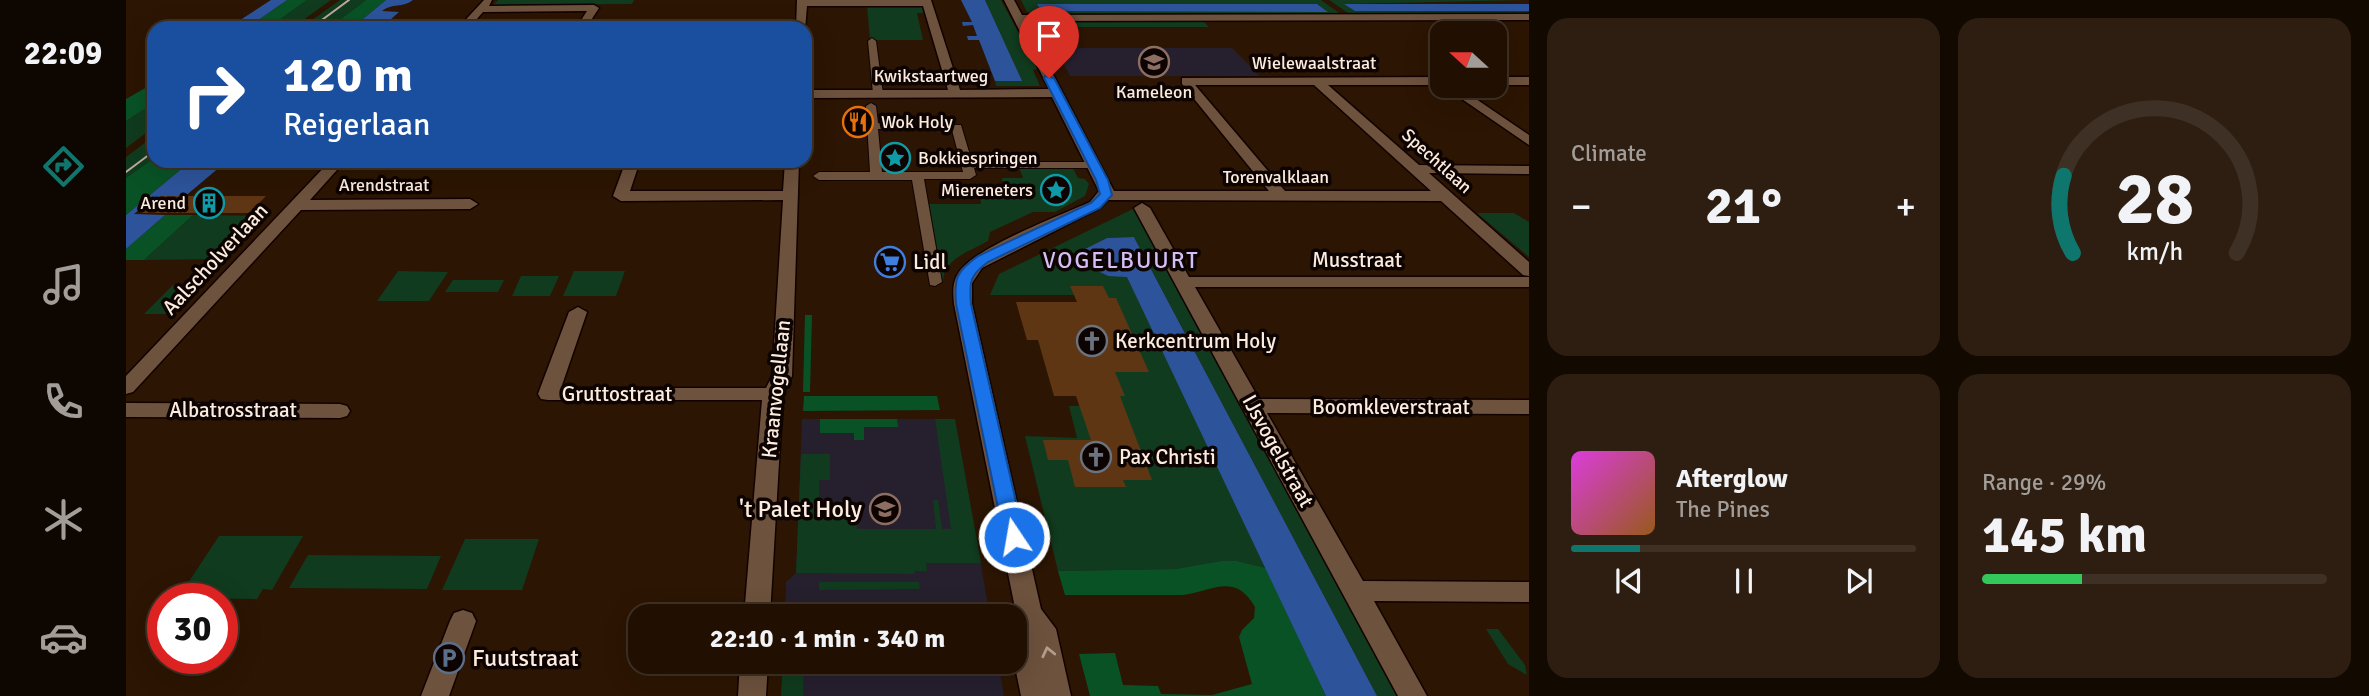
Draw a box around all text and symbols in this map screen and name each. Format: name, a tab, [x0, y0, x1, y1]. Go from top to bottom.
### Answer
pin	[1019, 6, 1079, 78]
icon: arrive	[1030, 17, 1068, 55]
north arrow	[1430, 21, 1507, 98]
map controls	[1430, 21, 1507, 98]
text: 22:09	[24, 34, 102, 73]
text: 120 m	[283, 45, 413, 105]
school or university icon: Kameleon	[1137, 45, 1171, 79]
icon: right	[168, 49, 259, 140]
street label: Wielewaalstraat	[1252, 52, 1376, 74]
street label: Kwikstaartweg	[874, 65, 988, 87]
place label: Kameleon	[1116, 81, 1192, 103]
text: Reigerlaan	[283, 105, 431, 144]
restaurant icon: Wok Holy	[841, 105, 875, 139]
place label: Wok Holy	[881, 111, 954, 133]
street label: Spechtlaan	[1397, 124, 1477, 198]
text: Climate	[1571, 139, 1647, 168]
place icon: Bokkiespringen	[878, 141, 912, 175]
icon: directions	[39, 142, 88, 191]
place label: Bokkiespringen	[918, 147, 1037, 169]
text: 28	[2115, 155, 2194, 244]
street label: Torenvalklaan	[1223, 166, 1329, 188]
place icon: Miereneters	[1039, 173, 1073, 207]
street label: Arendstraat	[339, 174, 429, 196]
text: 21°	[1705, 174, 1782, 238]
place label: Miereneters	[941, 179, 1033, 201]
text: −	[1571, 183, 1592, 230]
text: +	[1895, 183, 1916, 230]
building icon: Arend	[192, 186, 226, 220]
place label: Arend	[140, 192, 186, 214]
street label: Aalscholverlaan	[157, 198, 273, 320]
text: km/h	[2126, 236, 2183, 267]
supermarket icon: Lidl	[873, 245, 907, 279]
district label: VOGELBUURT	[1042, 246, 1200, 275]
street label: Musstraat	[1312, 247, 1402, 273]
place label: Lidl	[913, 249, 947, 275]
icon: music	[39, 260, 88, 309]
street label: Kraanvogellaan	[756, 318, 796, 460]
church icon: Kerkcentrum Holy	[1075, 324, 1109, 358]
place label: Kerkcentrum Holy	[1115, 328, 1276, 354]
icon: phone	[39, 377, 88, 426]
street label: Gruttostraat	[562, 381, 672, 407]
street label: IJsvogelstraat	[1236, 390, 1320, 512]
street label: Boomkleverstraat	[1312, 394, 1470, 420]
street label: Albatrosstraat	[169, 397, 297, 423]
church icon: Pax Christi	[1079, 440, 1113, 474]
place label: Pax Christi	[1119, 444, 1216, 470]
text: Afterglow	[1676, 463, 1788, 495]
text: Range · 29%	[1982, 468, 2106, 497]
school or university icon: 't Palet Holy	[868, 492, 902, 526]
place label: 't Palet Holy	[739, 494, 862, 524]
icon: climate	[39, 495, 88, 544]
text: The Pines	[1676, 495, 1770, 524]
position arrow	[977, 500, 1051, 574]
text: 145 km	[1982, 503, 2147, 567]
icon: previous	[1610, 562, 1648, 600]
icon: pause	[1725, 562, 1763, 600]
icon: next	[1840, 562, 1878, 600]
speed limit sign: 30	[147, 583, 238, 674]
icon: car	[39, 613, 88, 662]
text: 22:10 · 1 min · 340 m	[710, 623, 945, 655]
parking icon: Fuutstraat	[432, 641, 466, 675]
place label: Fuutstraat	[472, 643, 579, 673]
one-way arrow	[1042, 646, 1057, 658]

